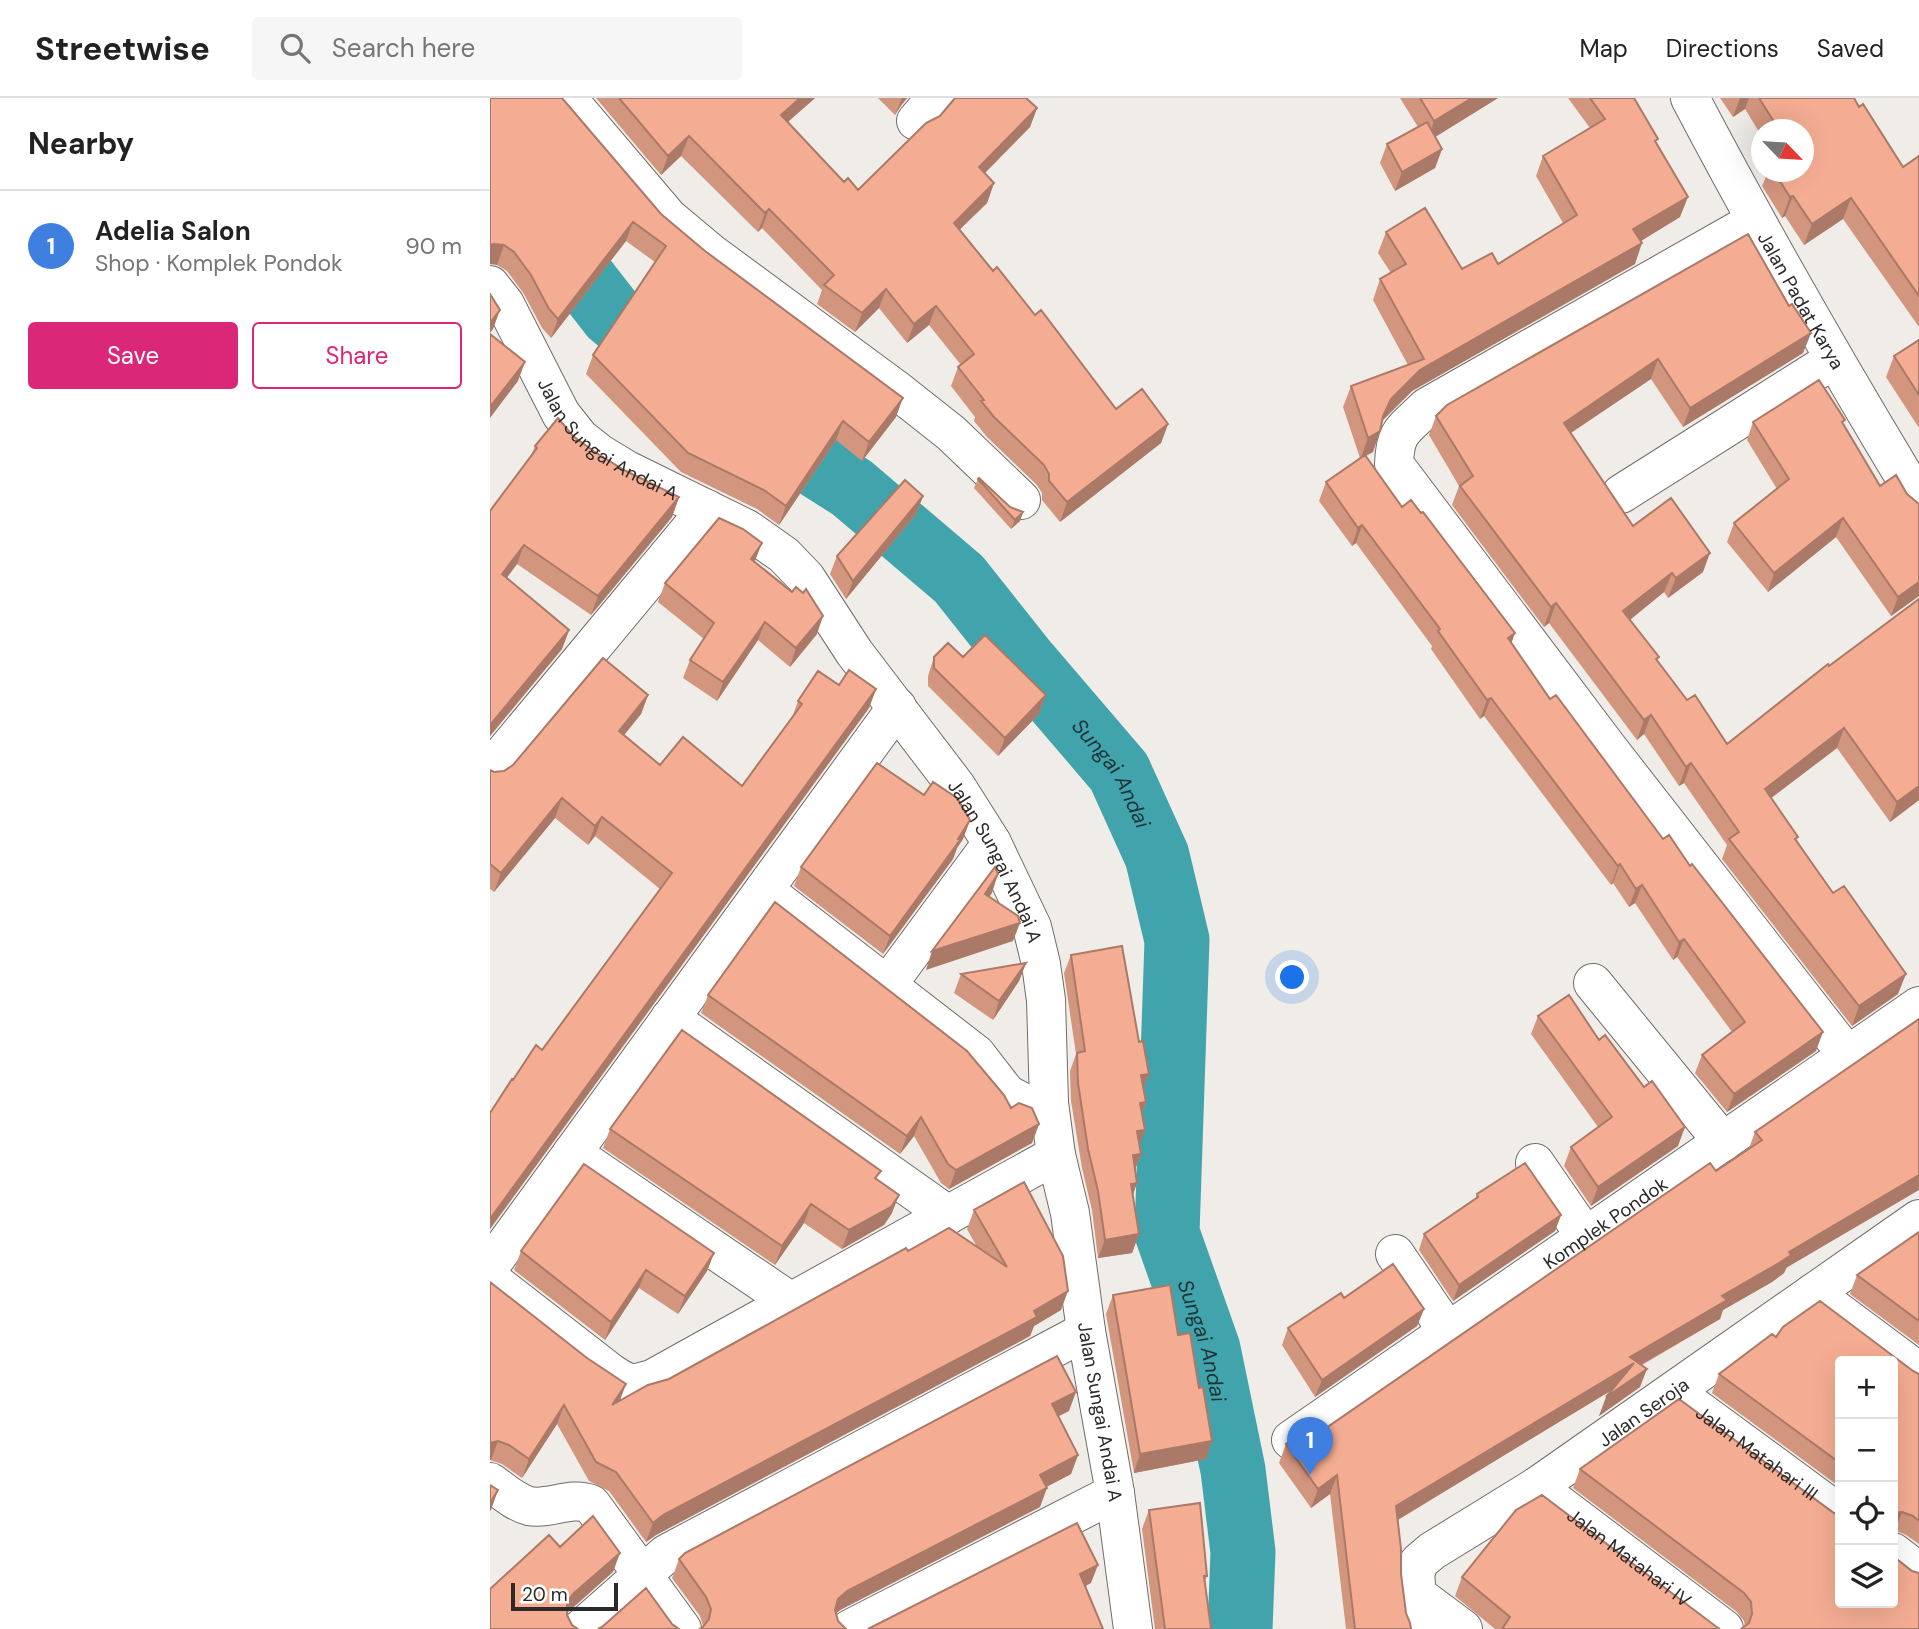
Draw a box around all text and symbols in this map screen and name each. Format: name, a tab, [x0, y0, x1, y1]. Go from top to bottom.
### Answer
search box	[252, 17, 742, 80]
text: Streetwise	[35, 27, 210, 70]
icon: search	[276, 29, 314, 67]
text: Search here	[332, 31, 475, 65]
text: Map	[1580, 33, 1628, 64]
text: Directions	[1666, 33, 1779, 64]
text: Saved	[1817, 33, 1884, 64]
north arrow	[1751, 119, 1814, 182]
text: Nearby	[28, 124, 134, 163]
text: Adelia Salon	[95, 214, 251, 248]
street label: Jalan Padat Karya	[1752, 228, 1850, 374]
text: 1	[47, 231, 55, 261]
text: 90 m	[405, 231, 462, 261]
text: Shop · Komplek Pondok	[95, 248, 343, 278]
button: Save	[28, 322, 238, 389]
button: Share	[252, 322, 462, 389]
street label: Jalan Sungai Andai A	[532, 374, 683, 506]
water label: Sungai Andai	[1066, 713, 1157, 834]
street label: Jalan Sungai Andai A	[942, 774, 1048, 946]
your location	[1275, 960, 1309, 994]
street label: Komplek Pondok	[1538, 1171, 1673, 1275]
water label: Sungai Andai	[1171, 1276, 1233, 1405]
street label: Jalan Sungai Andai A	[1072, 1321, 1128, 1504]
map controls	[1835, 1356, 1898, 1608]
button: +	[1835, 1356, 1898, 1419]
street label: Jalan Seroja	[1593, 1372, 1694, 1453]
street label: Jalan Matahari III	[1691, 1400, 1823, 1507]
pin: 1	[1287, 1417, 1333, 1475]
button: −	[1835, 1419, 1898, 1482]
button: locate	[1835, 1482, 1898, 1545]
street label: Jalan Matahari IV	[1562, 1503, 1696, 1613]
button: layers	[1835, 1545, 1898, 1608]
scale bar	[511, 1580, 618, 1612]
text: 20 m	[522, 1582, 568, 1607]

